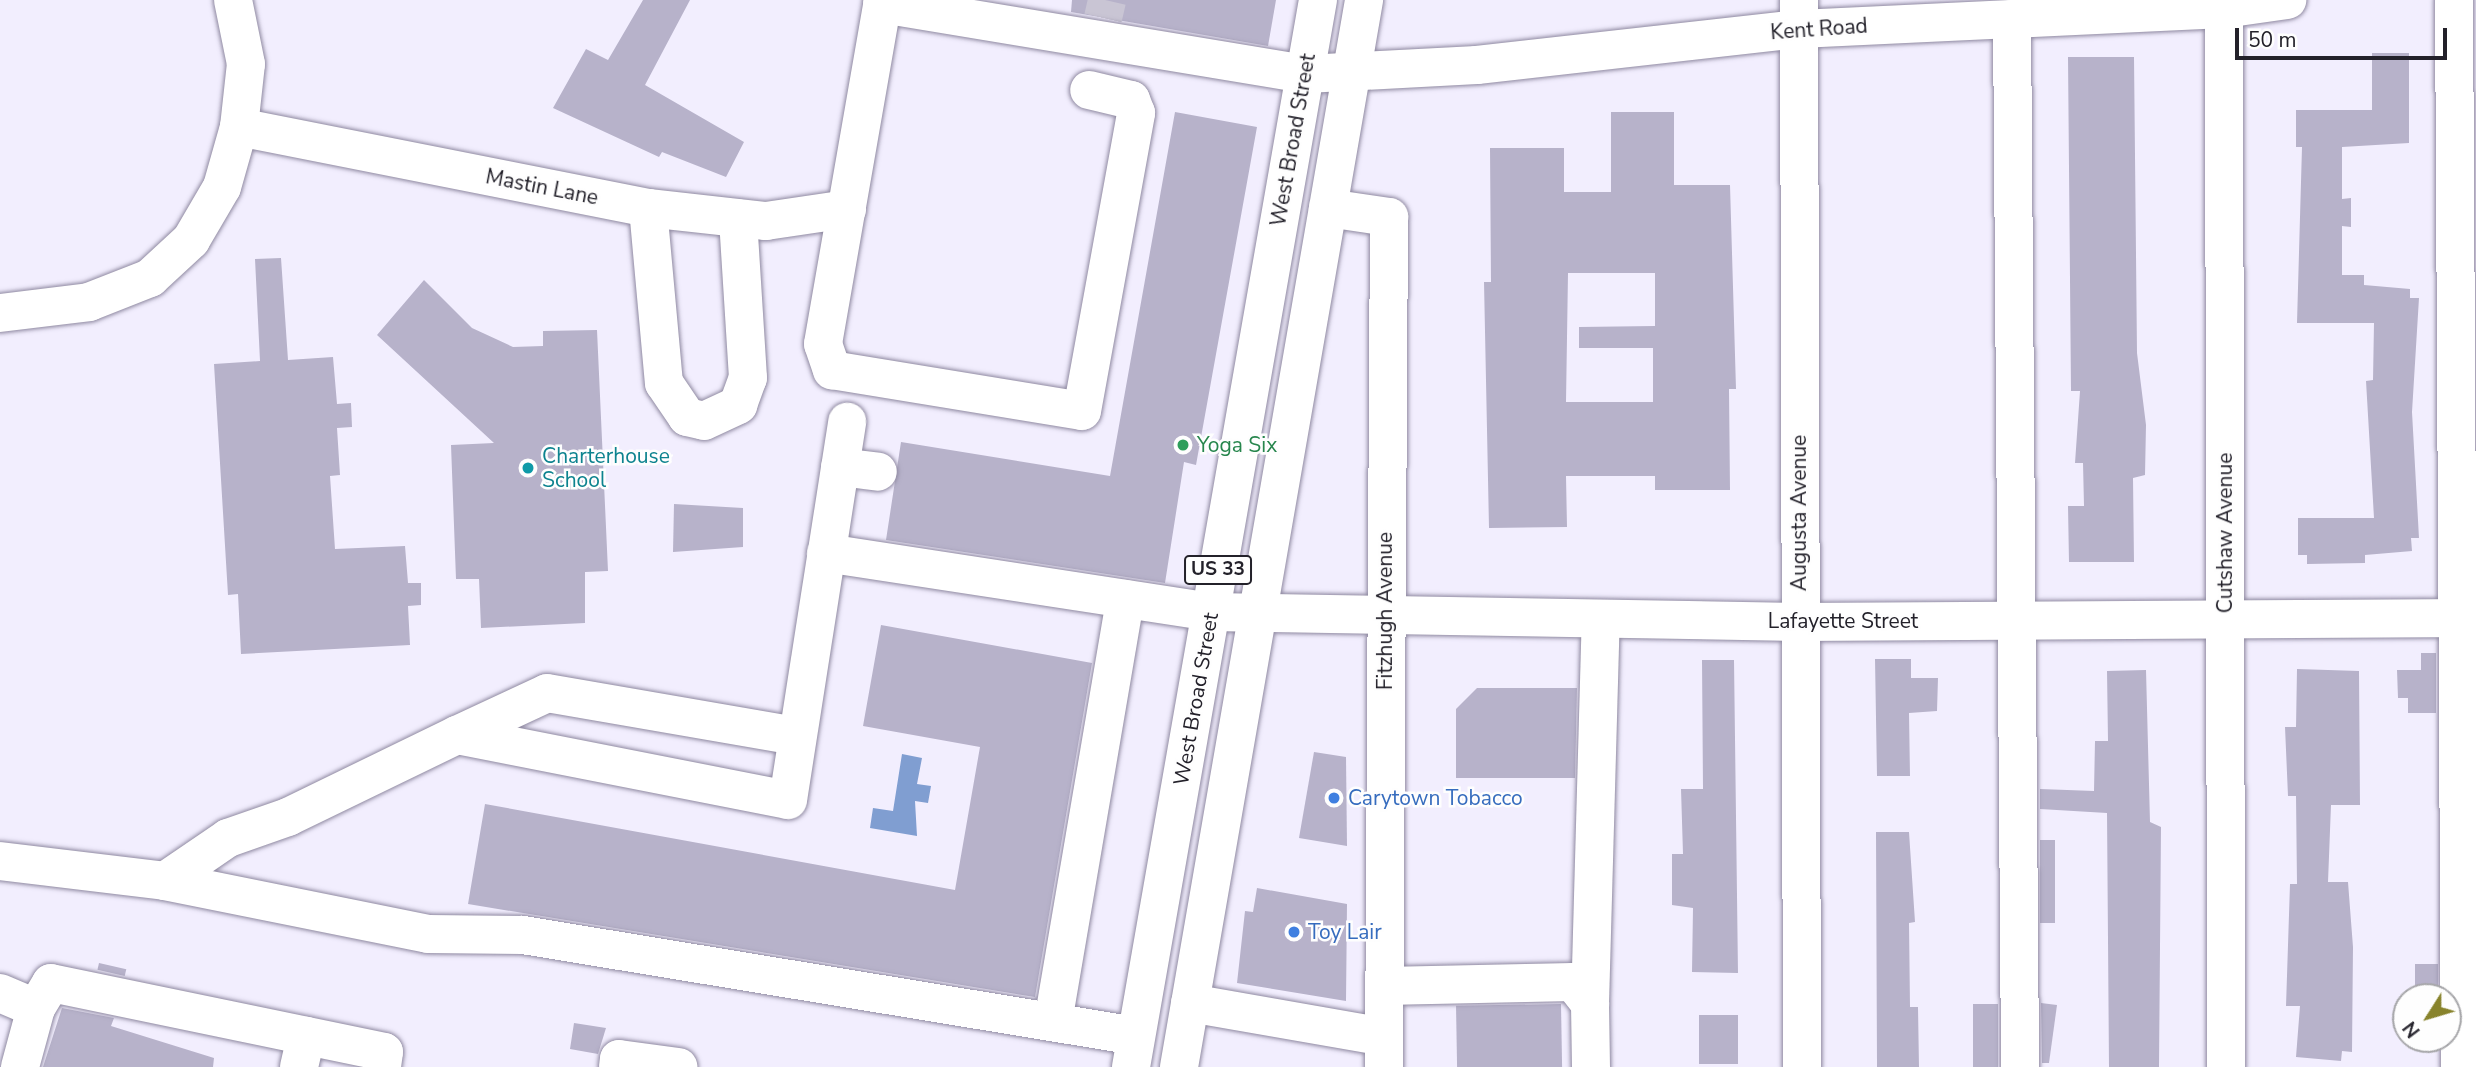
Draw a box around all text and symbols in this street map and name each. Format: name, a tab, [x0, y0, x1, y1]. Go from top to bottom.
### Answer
street label: Kent Road	[1769, 13, 1869, 45]
scale bar	[2238, 14, 2450, 58]
text: 50 m	[2248, 26, 2297, 54]
street label: West Broad Street	[1265, 52, 1321, 228]
street label: Mastin Lane	[484, 164, 600, 210]
place label: Yoga Six	[1197, 432, 1277, 458]
street label: Augusta Avenue	[1786, 435, 1812, 591]
marker: Yoga Six	[1175, 437, 1191, 453]
place label: Charterhouse School	[542, 443, 670, 493]
street label: Cutshaw Avenue	[2212, 453, 2238, 613]
marker: Charterhouse School	[520, 460, 536, 476]
street label: Fitzhugh Avenue	[1372, 532, 1398, 690]
road number: US 33	[1183, 554, 1253, 586]
street label: Lafayette Street	[1768, 608, 1918, 634]
street label: West Broad Street	[1168, 611, 1224, 787]
place label: Carytown Tobacco	[1348, 785, 1523, 811]
marker: Carytown Tobacco	[1326, 790, 1342, 806]
place label: Toy Lair	[1308, 919, 1382, 945]
marker: Toy Lair	[1286, 924, 1302, 940]
north arrow	[2392, 983, 2462, 1053]
text: N	[2397, 1016, 2426, 1043]

